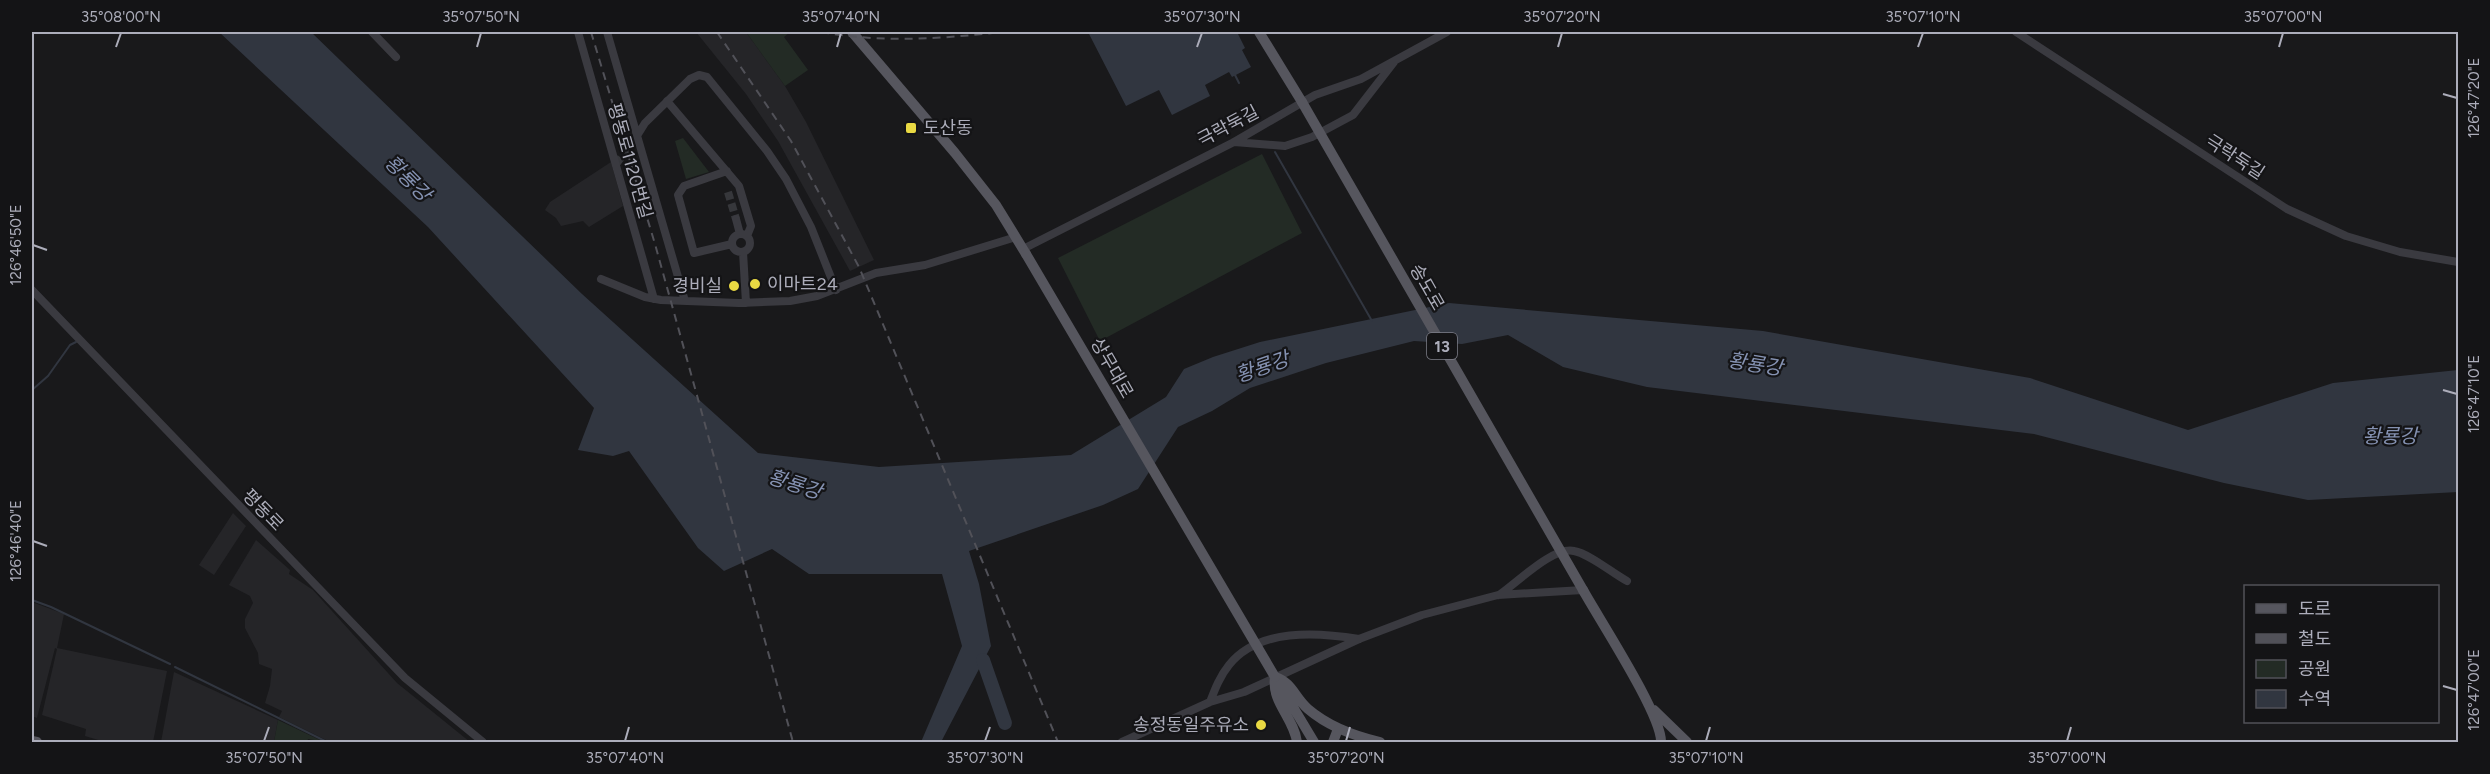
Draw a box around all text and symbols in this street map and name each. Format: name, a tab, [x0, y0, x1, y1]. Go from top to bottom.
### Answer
text: 35°08'00"N	[81, 8, 161, 26]
text: 35°07'50"N	[442, 8, 520, 26]
text: 35°07'40"N	[802, 8, 880, 26]
text: 35°07'30"N	[1163, 8, 1241, 26]
text: 35°07'20"N	[1523, 8, 1601, 26]
text: 35°07'10"N	[1885, 8, 1961, 26]
text: 35°07'00"N	[2244, 8, 2322, 26]
text: 126°47'20"E	[2465, 58, 2483, 138]
street label: 평동로1120번길	[603, 101, 657, 221]
street label: 극락둑길	[1194, 101, 1262, 151]
place label: 도산동	[923, 117, 973, 139]
marker: 도산동	[904, 121, 918, 135]
street label: 극락둑길	[2201, 130, 2269, 184]
water label: 황룡강	[380, 150, 438, 208]
text: 126°46'50"E	[7, 204, 25, 286]
street label: 송도로	[1405, 260, 1449, 314]
place label: 이마트24	[767, 273, 838, 295]
place label: 경비실	[672, 275, 722, 297]
marker: 이마트24	[748, 277, 762, 291]
marker: 경비실	[727, 279, 741, 293]
road number: 13	[1427, 333, 1457, 359]
street label: 상무대로	[1086, 334, 1138, 402]
water label: 황룡강	[1232, 346, 1294, 387]
water label: 황룡강	[1726, 348, 1787, 381]
text: 126°47'10"E	[2465, 355, 2483, 433]
water label: 황룡강	[2362, 424, 2420, 448]
water label: 황룡강	[765, 464, 827, 505]
street label: 평동로	[238, 484, 288, 536]
text: 126°46'40"E	[7, 500, 25, 582]
legend	[2244, 585, 2439, 723]
text: 도로	[2298, 598, 2331, 620]
text: 철도	[2298, 628, 2331, 650]
text: 126°47'00"E	[2465, 649, 2483, 731]
text: 공원	[2298, 658, 2331, 680]
text: 수역	[2298, 688, 2331, 710]
place label: 송정동일주유소	[1133, 714, 1249, 736]
marker: 송정동일주유소	[1254, 718, 1268, 732]
text: 35°07'50"N	[225, 749, 303, 767]
text: 35°07'40"N	[586, 749, 664, 767]
text: 35°07'30"N	[946, 749, 1024, 767]
text: 35°07'20"N	[1307, 749, 1385, 767]
text: 35°07'10"N	[1668, 749, 1744, 767]
text: 35°07'00"N	[2028, 749, 2106, 767]

